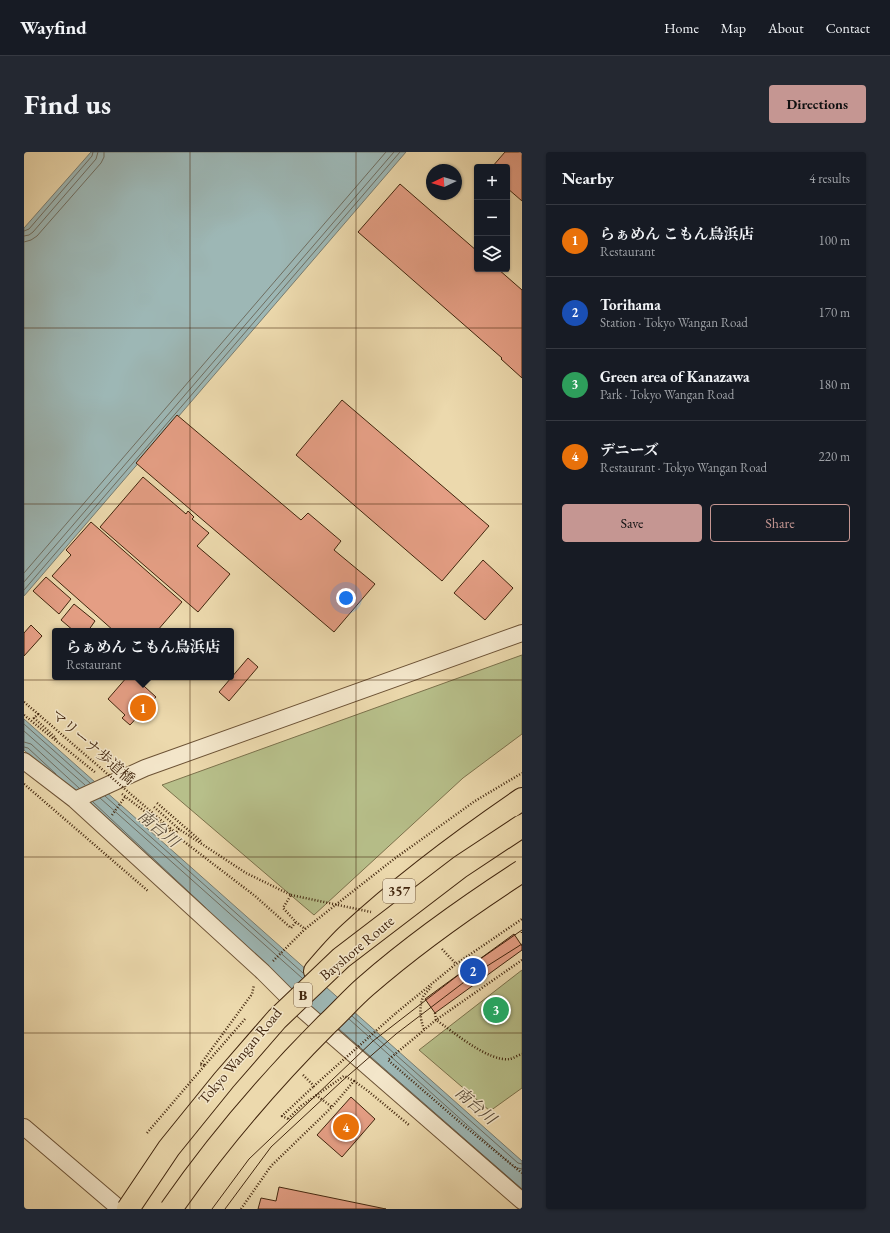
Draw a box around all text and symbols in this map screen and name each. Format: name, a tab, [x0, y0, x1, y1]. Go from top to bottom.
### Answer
text: Wayfind	[20, 15, 87, 40]
text: Home	[664, 19, 699, 37]
text: Map	[721, 19, 746, 37]
text: About	[768, 19, 804, 37]
text: Contact	[826, 19, 870, 37]
button: Directions	[769, 85, 866, 123]
text: Find us	[24, 86, 111, 122]
north arrow	[426, 164, 462, 200]
map controls	[474, 164, 510, 272]
button: +	[474, 164, 510, 200]
text: Nearby	[562, 167, 614, 189]
text: 4 results	[809, 170, 850, 187]
button: −	[474, 200, 510, 236]
text: らぁめん こもん鳥浜店	[600, 224, 754, 243]
text: 1	[572, 232, 578, 249]
text: 100 m	[819, 232, 850, 249]
button: layers	[474, 236, 510, 272]
text: Restaurant	[600, 243, 655, 260]
text: Torihama	[600, 295, 661, 314]
text: 2	[572, 304, 578, 321]
text: 170 m	[819, 304, 850, 321]
text: Station · Tokyo Wangan Road	[600, 314, 748, 331]
text: Green area of Kanazawa	[600, 367, 750, 386]
text: 3	[572, 376, 578, 393]
text: 180 m	[819, 376, 850, 393]
text: Park · Tokyo Wangan Road	[600, 386, 734, 403]
text: デニーズ	[600, 440, 659, 459]
text: 4	[572, 448, 578, 465]
text: 220 m	[819, 448, 850, 465]
text: Restaurant · Tokyo Wangan Road	[600, 459, 767, 476]
button: Save	[562, 504, 702, 542]
button: Share	[710, 504, 850, 542]
your location	[336, 588, 356, 608]
popup	[52, 628, 234, 680]
text: らぁめん こもん鳥浜店	[66, 637, 220, 656]
text: Restaurant	[66, 656, 121, 673]
pin: 1	[130, 693, 156, 723]
street label: マリーナ歩道橋	[47, 705, 139, 788]
water label: 南台川	[134, 805, 185, 853]
road number: 357	[383, 879, 415, 903]
street label: Bayshore Route	[315, 911, 398, 984]
pin: 2	[460, 956, 486, 986]
road number: B	[294, 983, 312, 1007]
pin: 3	[483, 995, 509, 1025]
street label: Tokyo Wangan Road	[194, 1003, 286, 1108]
water label: 南台川	[451, 1082, 502, 1130]
pin: 4	[333, 1112, 359, 1142]

